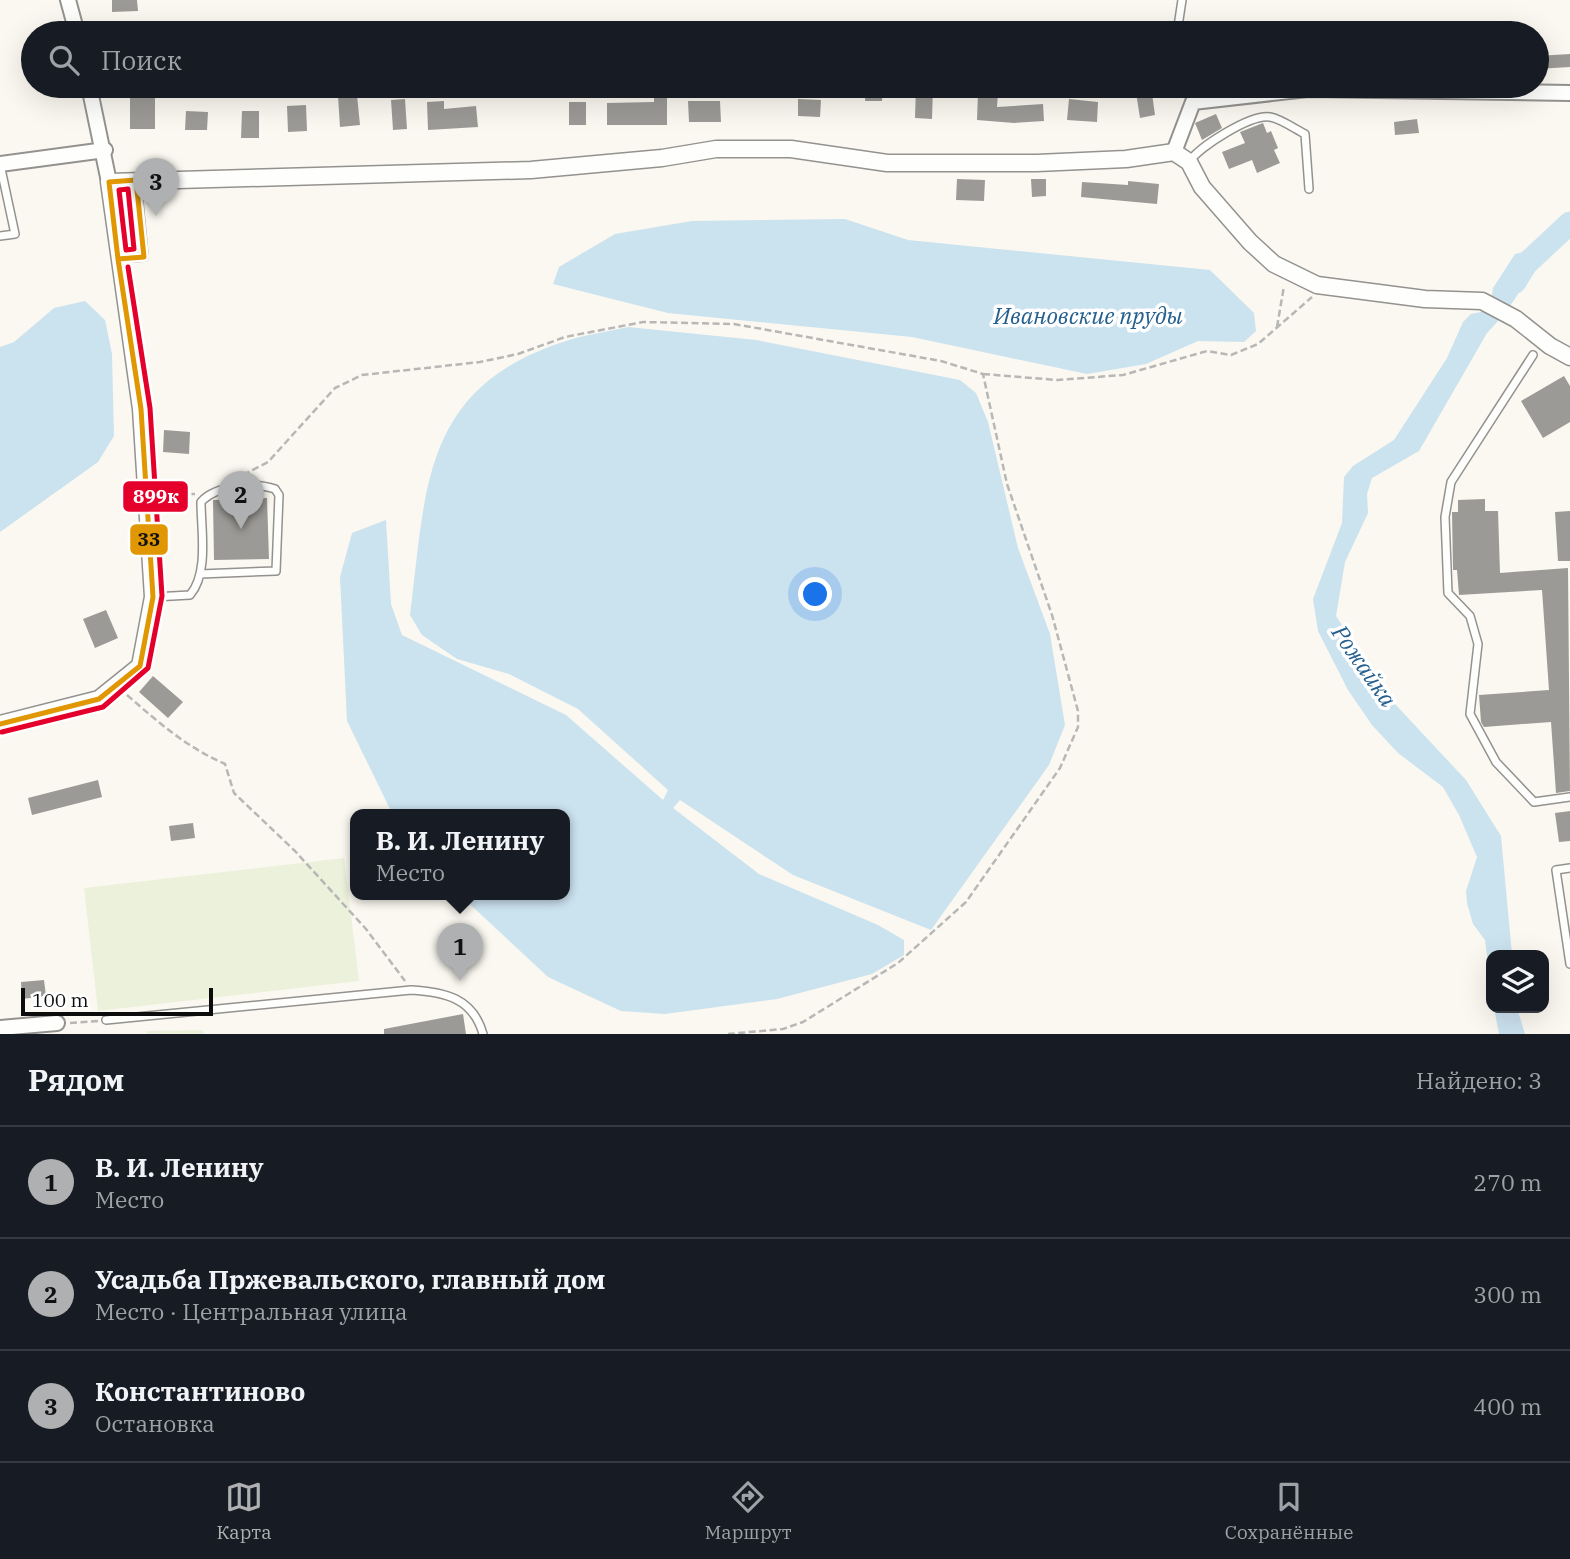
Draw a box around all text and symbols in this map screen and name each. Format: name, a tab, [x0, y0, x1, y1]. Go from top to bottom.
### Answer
search box	[21, 21, 1549, 98]
icon: search	[45, 41, 83, 79]
text: Поиск	[101, 43, 182, 77]
pin: 3	[133, 158, 179, 216]
water label: Ивановские пруды	[992, 300, 1183, 330]
pin: 2	[218, 471, 264, 529]
line badge: 899к	[122, 480, 189, 513]
text: 899к	[133, 484, 179, 508]
line badge: 33	[129, 523, 169, 556]
text: 33	[138, 527, 160, 551]
your location	[798, 577, 832, 611]
water label: Рожайка	[1325, 618, 1404, 713]
popup	[350, 809, 570, 900]
text: В. И. Ленину	[376, 823, 544, 857]
text: Место	[376, 857, 445, 887]
pin: 1	[437, 923, 483, 981]
map controls	[1486, 950, 1549, 1013]
button: layers	[1486, 950, 1549, 1013]
scale bar	[21, 985, 214, 1017]
text: 100 m	[32, 988, 89, 1012]
text: Рядом	[28, 1060, 124, 1099]
text: Найдено: 3	[1416, 1065, 1542, 1095]
text: В. И. Ленину	[95, 1150, 263, 1184]
text: 1	[44, 1167, 58, 1197]
text: 270 m	[1473, 1167, 1542, 1197]
text: Место	[95, 1184, 164, 1214]
text: Усадьба Пржевальского, главный дом	[95, 1262, 605, 1296]
text: 2	[44, 1279, 58, 1309]
text: 300 m	[1473, 1279, 1542, 1309]
text: Место · Центральная улица	[95, 1296, 407, 1326]
text: Константиново	[95, 1374, 306, 1408]
text: 3	[44, 1391, 58, 1421]
text: 400 m	[1473, 1391, 1542, 1421]
text: Остановка	[95, 1408, 215, 1438]
tab: Карта	[217, 1478, 272, 1544]
tab: Маршрут	[705, 1478, 792, 1544]
tab: Сохранённые	[1225, 1478, 1353, 1544]

